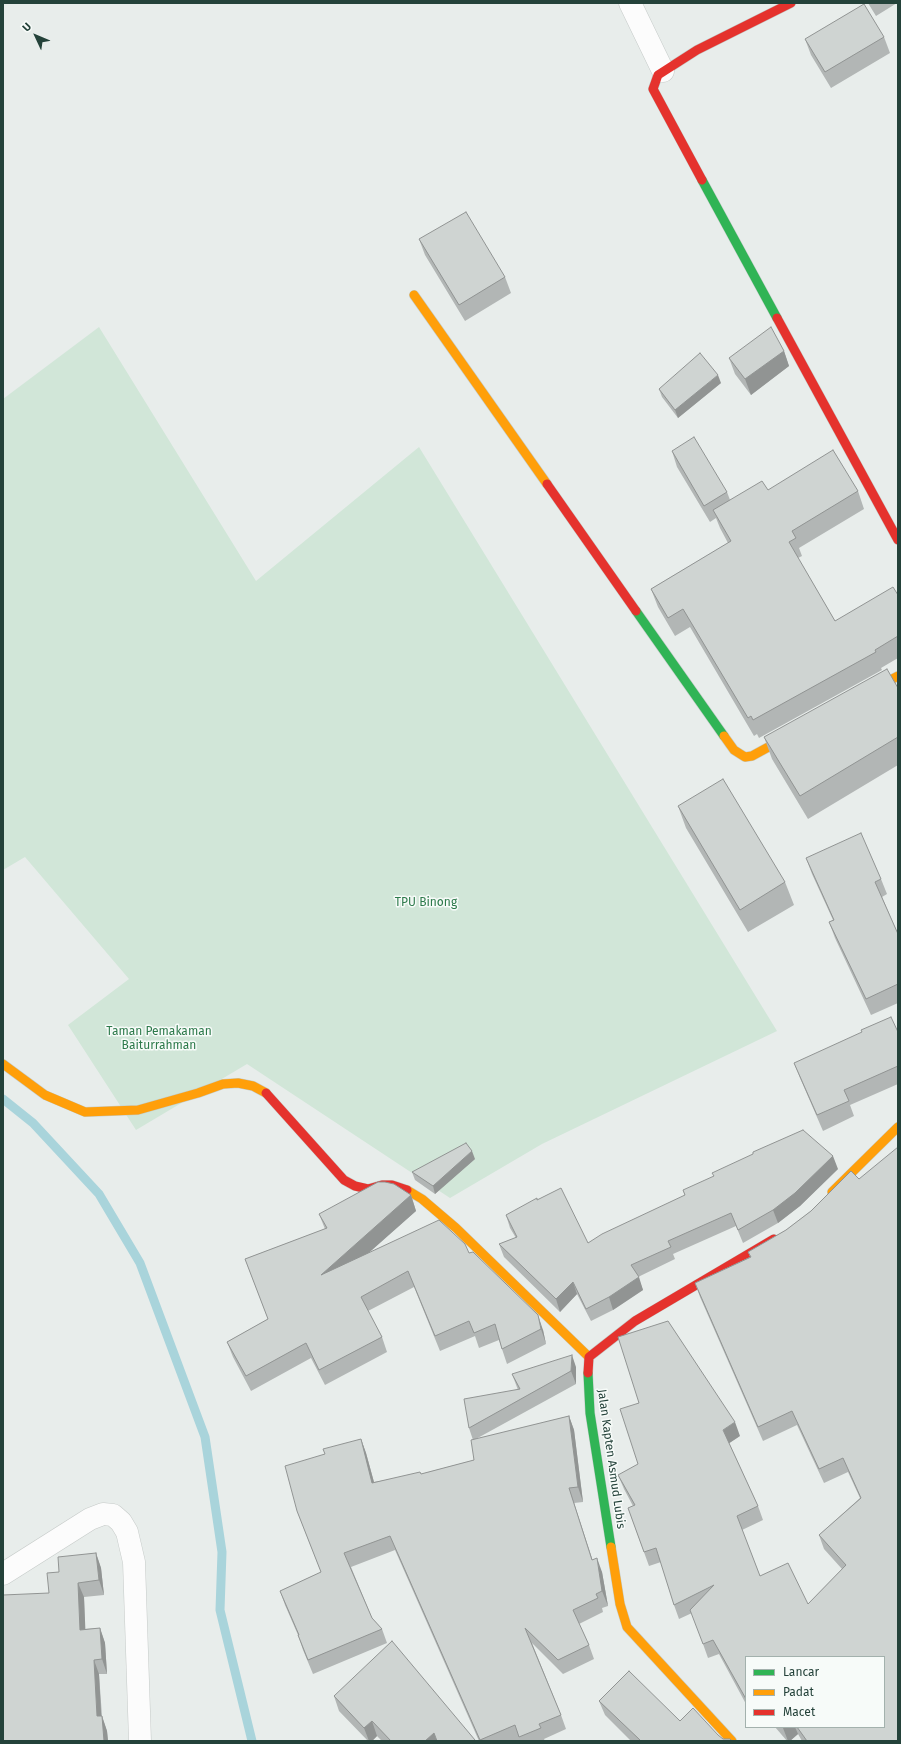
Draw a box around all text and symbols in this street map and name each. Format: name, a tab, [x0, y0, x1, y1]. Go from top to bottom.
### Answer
north arrow	[16, 16, 56, 56]
text: U	[20, 20, 34, 34]
park label: TPU Binong	[395, 896, 457, 910]
park label: Taman Pemakaman Baiturrahman	[106, 1025, 212, 1053]
street label: Jalan Kapten Asmud Lubis	[594, 1388, 628, 1530]
legend	[745, 1656, 885, 1728]
text: Lancar	[783, 1665, 819, 1679]
text: Padat	[783, 1685, 814, 1699]
text: Macet	[783, 1705, 815, 1719]

